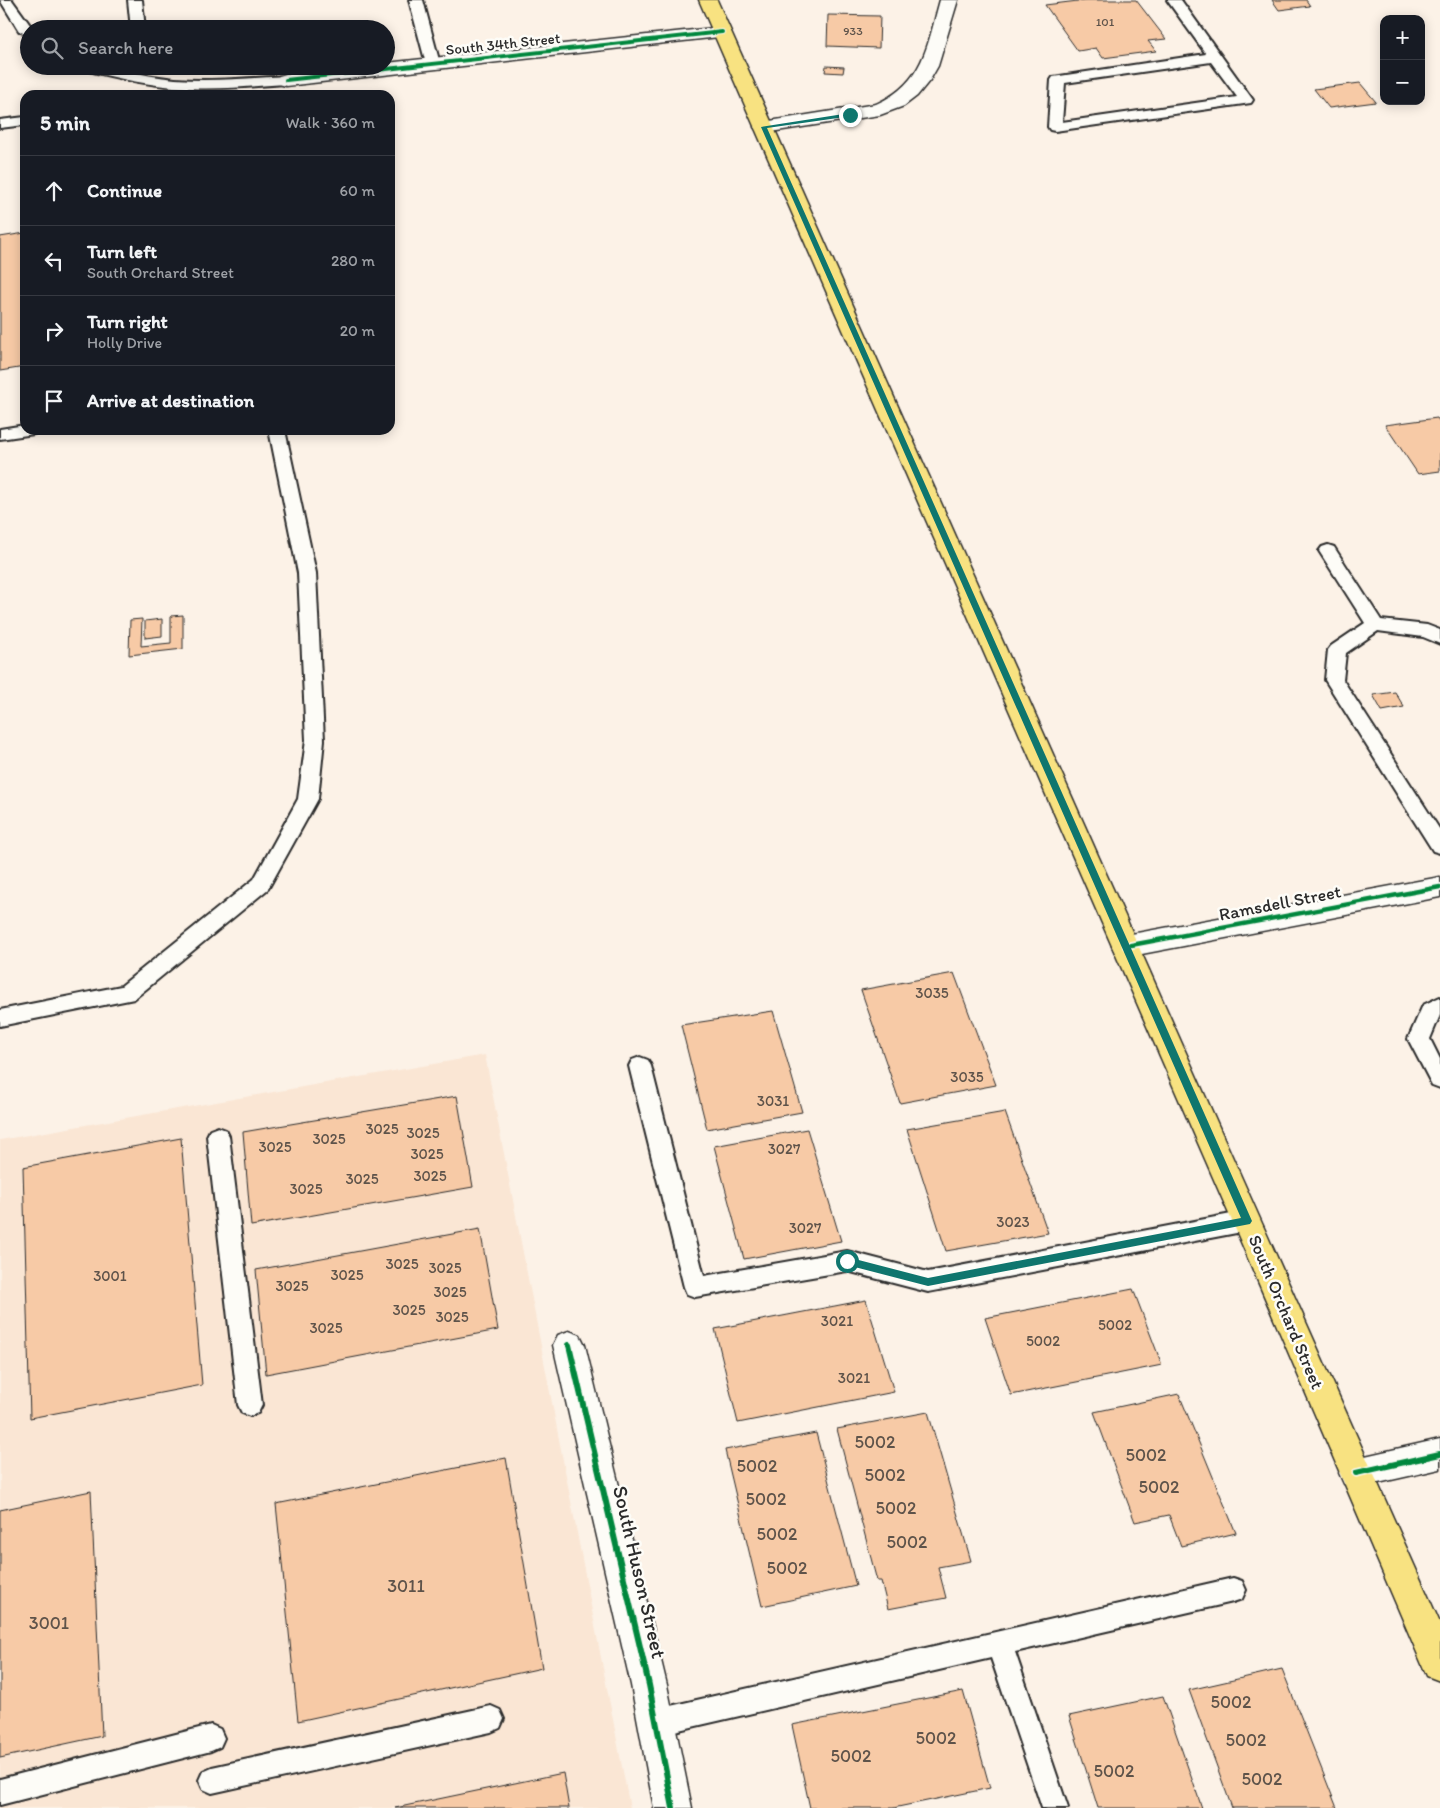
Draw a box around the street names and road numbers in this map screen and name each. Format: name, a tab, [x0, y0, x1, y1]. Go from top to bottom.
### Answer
street label: South 34th Street	[445, 29, 562, 59]
street label: Ramsdell Street	[1217, 880, 1343, 926]
street label: South Orchard Street	[1244, 1232, 1329, 1393]
street label: South Huson Street	[608, 1483, 672, 1661]

